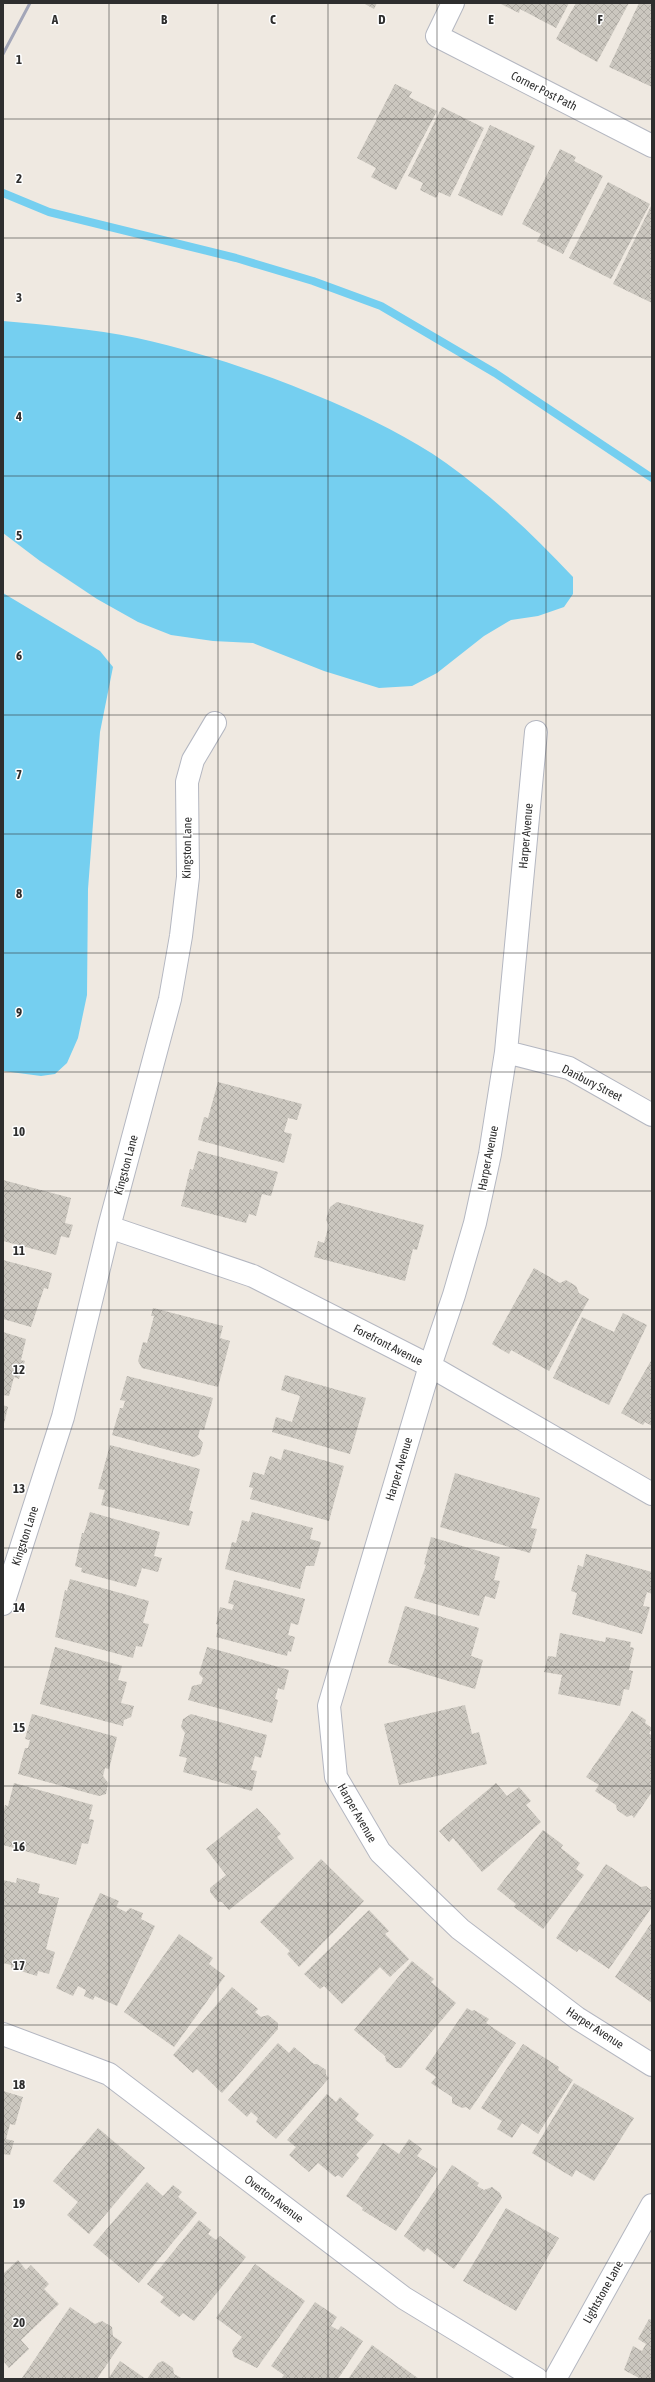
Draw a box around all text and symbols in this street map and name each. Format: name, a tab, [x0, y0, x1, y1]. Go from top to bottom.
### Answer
text: A	[51, 12, 59, 27]
text: B	[161, 12, 168, 27]
text: C	[270, 12, 276, 27]
text: D	[378, 12, 386, 27]
text: E	[488, 12, 494, 27]
text: F	[597, 12, 603, 27]
text: 1	[16, 52, 22, 67]
street label: Corner Post Path	[509, 68, 579, 114]
text: 2	[16, 171, 22, 186]
text: 3	[16, 290, 22, 305]
text: 4	[15, 409, 22, 424]
text: 5	[16, 528, 22, 543]
text: 6	[16, 648, 22, 663]
text: 7	[16, 767, 22, 782]
street label: Harper Avenue	[516, 803, 536, 869]
street label: Kingston Lane	[179, 817, 195, 879]
text: 8	[16, 886, 22, 901]
text: 9	[16, 1005, 22, 1020]
street label: Danbury Street	[559, 1062, 625, 1104]
text: 10	[13, 1124, 25, 1139]
street label: Harper Avenue	[475, 1124, 501, 1192]
street label: Kingston Lane	[111, 1133, 141, 1197]
text: 11	[13, 1243, 25, 1258]
street label: Forefront Avenue	[351, 1322, 425, 1368]
text: 12	[13, 1362, 25, 1377]
street label: Harper Avenue	[383, 1436, 415, 1502]
text: 13	[13, 1481, 25, 1496]
street label: Kingston Lane	[9, 1504, 41, 1568]
text: 14	[13, 1600, 25, 1615]
text: 15	[13, 1720, 25, 1735]
street label: Harper Avenue	[335, 1781, 379, 1845]
text: 16	[13, 1839, 25, 1854]
text: 17	[13, 1958, 25, 1973]
street label: Harper Avenue	[564, 2004, 626, 2052]
text: 18	[13, 2077, 25, 2092]
street label: Overton Avenue	[242, 2172, 306, 2226]
text: 19	[13, 2196, 25, 2211]
street label: Lightstone Lane	[580, 2258, 626, 2326]
text: 20	[13, 2315, 25, 2330]

